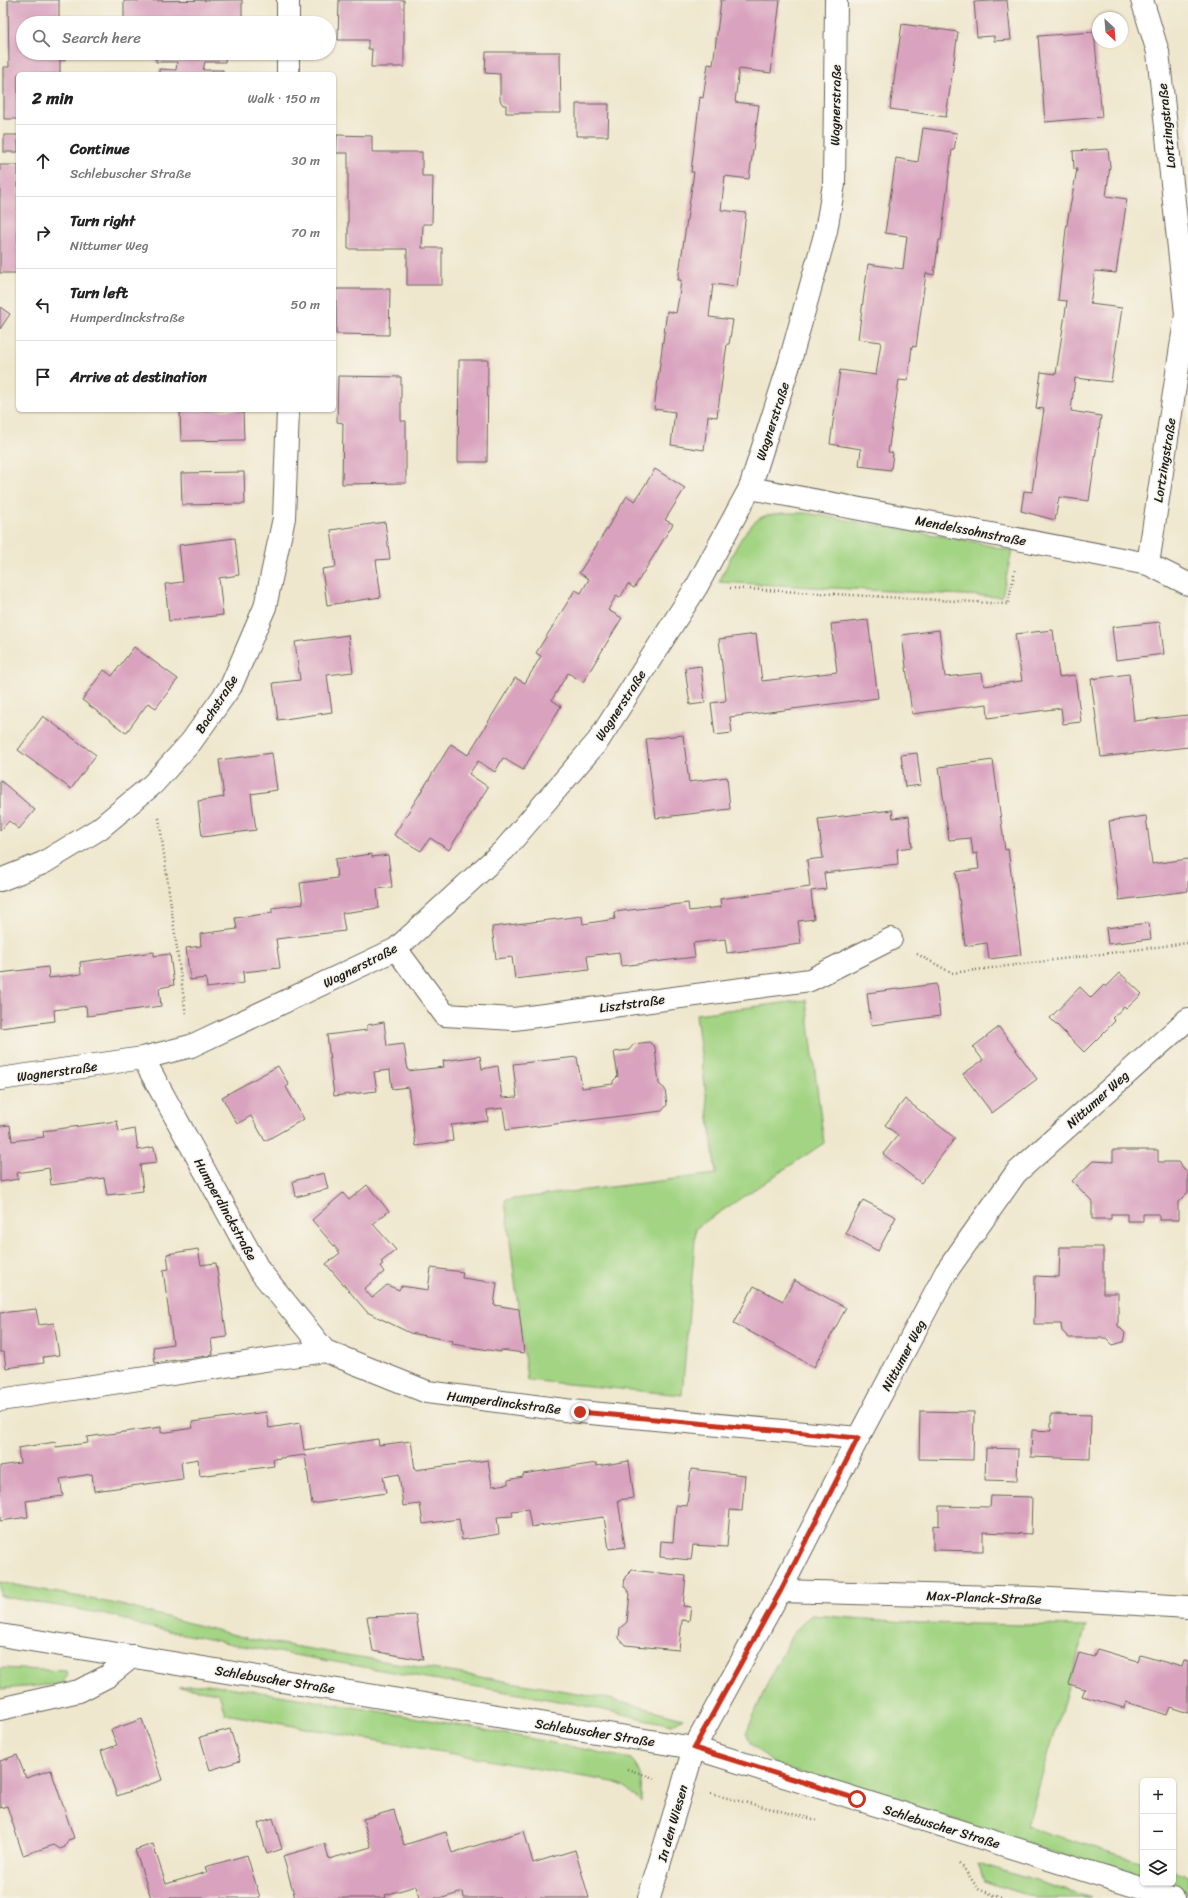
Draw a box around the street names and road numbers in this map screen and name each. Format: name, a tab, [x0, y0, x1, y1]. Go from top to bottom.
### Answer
street label: Wagnerstraße	[823, 64, 848, 146]
street label: Lortzingstraße	[1151, 82, 1182, 170]
street label: Wagnerstraße	[749, 379, 796, 463]
street label: Lortzingstraße	[1146, 416, 1183, 504]
street label: Mendelssohnstraße	[914, 508, 1029, 553]
street label: Wagnerstraße	[589, 665, 652, 746]
street label: Bachstraße	[189, 670, 244, 738]
street label: Wagnerstraße	[319, 937, 402, 994]
street label: Lisztstraße	[598, 987, 667, 1019]
street label: Wagnerstraße	[15, 1054, 99, 1089]
street label: Nittumer Weg	[1060, 1064, 1135, 1134]
street label: Humperdinckstraße	[188, 1154, 264, 1265]
street label: Nittumer Weg	[875, 1315, 932, 1395]
street label: Humperdinckstraße	[446, 1384, 563, 1421]
street label: Max-Planck-Straße	[926, 1584, 1042, 1611]
street label: Schlebuscher Straße	[213, 1659, 337, 1700]
street label: Schlebuscher Straße	[533, 1712, 657, 1753]
street label: In den Wiesen	[650, 1782, 694, 1865]
street label: Schlebuscher Straße	[881, 1798, 1003, 1855]

